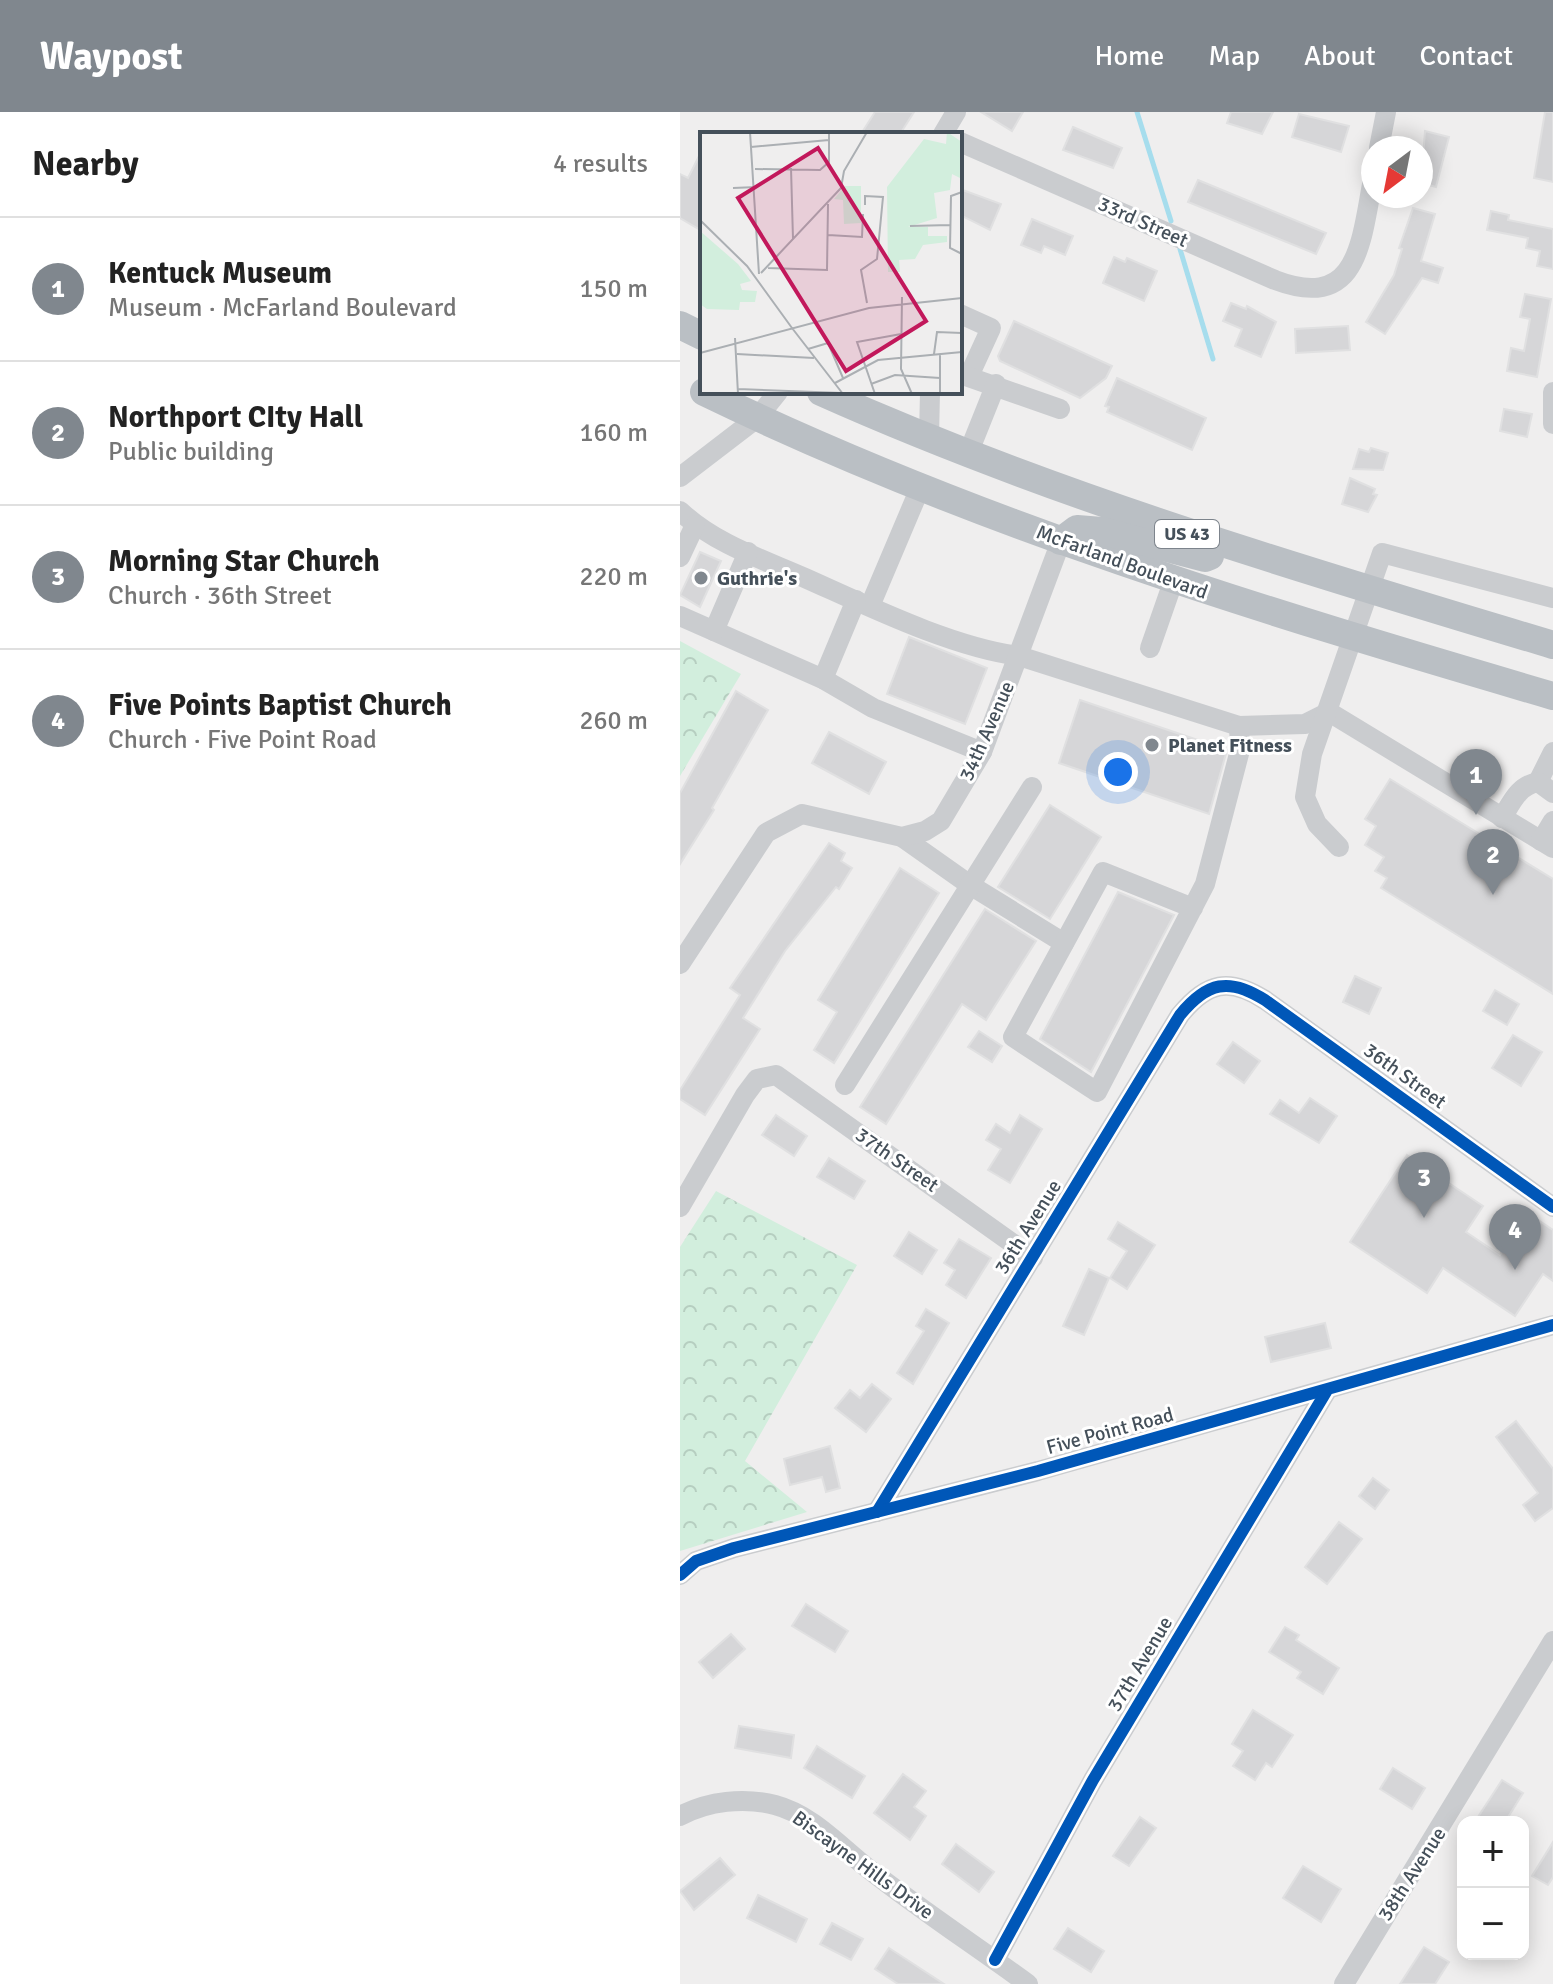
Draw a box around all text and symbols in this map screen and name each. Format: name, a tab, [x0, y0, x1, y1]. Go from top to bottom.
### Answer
text: Waypost	[40, 33, 182, 80]
text: Home	[1095, 39, 1164, 73]
text: Map	[1208, 39, 1260, 73]
text: About	[1304, 39, 1376, 73]
text: Contact	[1420, 39, 1513, 73]
inset map	[700, 132, 962, 394]
north arrow	[1361, 136, 1433, 208]
text: Nearby	[32, 143, 139, 185]
text: 4 results	[553, 148, 648, 180]
street label: 33rd Street	[1094, 191, 1192, 253]
text: Kentuck Museum	[108, 255, 332, 292]
text: 1	[51, 273, 65, 305]
text: 150 m	[579, 273, 648, 305]
text: Museum · McFarland Boulevard	[108, 292, 457, 324]
text: Northport CIty Hall	[108, 399, 363, 436]
text: 2	[51, 417, 65, 449]
text: 160 m	[579, 417, 648, 449]
text: Public building	[108, 436, 274, 468]
street label: McFarland Boulevard	[1033, 519, 1211, 605]
road number: US 43	[1155, 520, 1219, 548]
text: Morning Star Church	[108, 543, 380, 580]
text: 3	[51, 561, 65, 593]
text: 220 m	[579, 561, 648, 593]
place label: Guthrie's	[717, 566, 797, 591]
marker: Guthrie's	[692, 569, 710, 587]
text: Church · 36th Street	[108, 580, 332, 612]
street label: 34th Avenue	[954, 677, 1020, 785]
text: Five Points Baptist Church	[108, 687, 452, 724]
text: 4	[51, 705, 65, 737]
text: 260 m	[579, 705, 648, 737]
text: Church · Five Point Road	[108, 724, 377, 756]
place label: Planet Fitness	[1168, 733, 1292, 758]
marker: Planet Fitness	[1143, 736, 1161, 754]
pin: 1	[1450, 749, 1502, 815]
your location	[1098, 752, 1138, 792]
pin: 2	[1467, 829, 1519, 895]
street label: 36th Street	[1359, 1038, 1451, 1114]
street label: 37th Street	[851, 1122, 943, 1198]
pin: 3	[1398, 1152, 1450, 1218]
street label: 36th Avenue	[989, 1175, 1067, 1279]
pin: 4	[1489, 1204, 1541, 1270]
street label: Five Point Road	[1044, 1402, 1176, 1460]
street label: 37th Avenue	[1102, 1612, 1178, 1716]
street label: Biscayne Hills Drive	[787, 1805, 939, 1925]
map controls	[1457, 1816, 1529, 1960]
button: +	[1457, 1816, 1529, 1888]
street label: 38th Avenue	[1373, 1823, 1451, 1925]
button: −	[1457, 1888, 1529, 1960]

